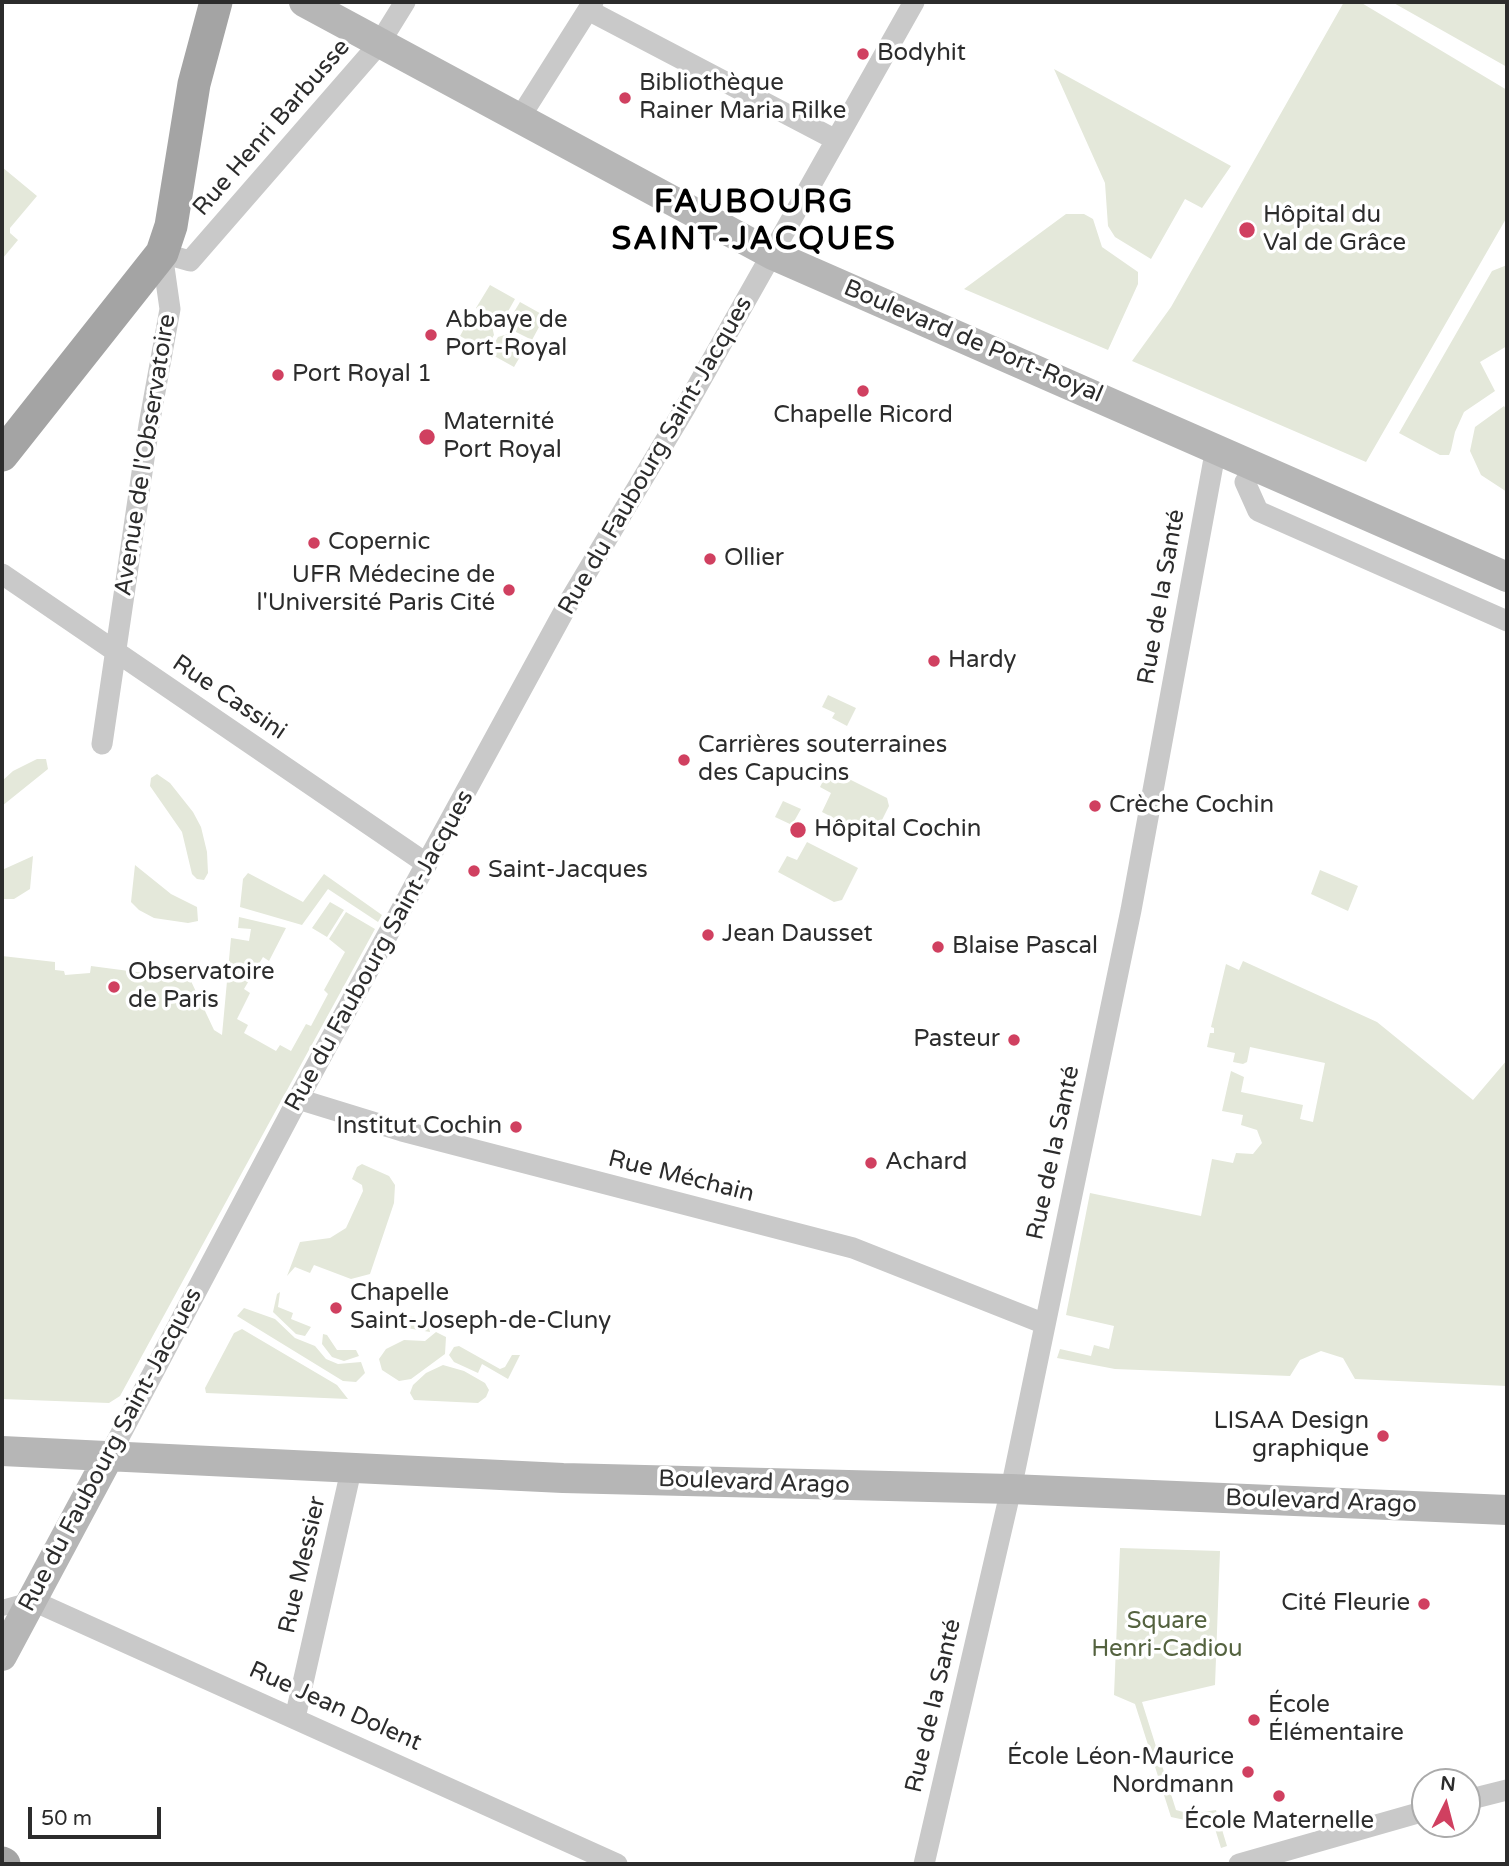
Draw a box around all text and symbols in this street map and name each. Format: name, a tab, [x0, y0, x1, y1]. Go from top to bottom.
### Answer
street label: Rue Henri Barbusse	[187, 34, 357, 222]
place label: Bodyhit	[877, 40, 966, 68]
marker: Bodyhit	[855, 46, 871, 62]
place label: Bibliothèque Rainer Maria Rilke	[639, 70, 846, 126]
marker: Bibliothèque Rainer Maria Rilke	[617, 90, 633, 106]
district label: FAUBOURG SAINT-JACQUES	[613, 185, 895, 260]
place label: Hôpital du Val de Grâce	[1263, 202, 1406, 258]
marker: Hôpital du Val de Grâce	[1237, 220, 1257, 240]
street label: Boulevard de Port-Royal	[839, 274, 1107, 410]
street label: Rue du Faubourg Saint-Jacques	[553, 292, 759, 620]
place label: Abbaye de Port-Royal	[445, 307, 568, 363]
street label: Avenue de l'Observatoire	[109, 312, 183, 598]
marker: Abbaye de Port-Royal	[423, 327, 439, 343]
place label: Port Royal 1	[292, 361, 432, 389]
marker: Port Royal 1	[270, 367, 286, 383]
marker: Chapelle Ricord	[855, 383, 871, 399]
place label: Chapelle Ricord	[773, 402, 953, 430]
place label: Maternité Port Royal	[443, 409, 562, 465]
marker: Maternité Port Royal	[417, 427, 437, 447]
street label: Rue de la Santé	[1132, 507, 1192, 687]
place label: Copernic	[328, 529, 430, 557]
marker: Copernic	[306, 535, 322, 551]
place label: Ollier	[724, 545, 784, 573]
marker: Ollier	[702, 551, 718, 567]
place label: UFR Médecine de l'Université Paris Cité	[257, 562, 495, 618]
marker: UFR Médecine de l'Université Paris Cité	[501, 582, 517, 598]
place label: Hardy	[948, 647, 1016, 675]
street label: Rue Cassini	[167, 649, 291, 747]
marker: Hardy	[926, 653, 942, 669]
place label: Carrières souterraines des Capucins	[698, 732, 947, 788]
marker: Carrières souterraines des Capucins	[676, 752, 692, 768]
street label: Rue du Faubourg Saint-Jacques	[279, 785, 481, 1117]
place label: Crèche Cochin	[1109, 792, 1274, 820]
marker: Crèche Cochin	[1087, 798, 1103, 814]
place label: Hôpital Cochin	[814, 816, 981, 844]
marker: Hôpital Cochin	[788, 820, 808, 840]
place label: Saint-Jacques	[488, 857, 648, 885]
marker: Saint-Jacques	[466, 863, 482, 879]
place label: Jean Dausset	[722, 921, 873, 949]
marker: Jean Dausset	[700, 927, 716, 943]
place label: Blaise Pascal	[952, 933, 1098, 961]
marker: Blaise Pascal	[930, 939, 946, 955]
place label: Observatoire de Paris	[128, 959, 274, 1015]
marker: Observatoire de Paris	[106, 979, 122, 995]
place label: Pasteur	[913, 1026, 1000, 1054]
marker: Pasteur	[1006, 1032, 1022, 1048]
street label: Rue de la Santé	[1021, 1063, 1087, 1243]
place label: Institut Cochin	[336, 1113, 502, 1141]
marker: Institut Cochin	[508, 1119, 524, 1135]
street label: Rue Méchain	[605, 1145, 757, 1209]
place label: Achard	[885, 1149, 967, 1177]
marker: Achard	[863, 1155, 879, 1171]
place label: Chapelle Saint-Joseph-de-Cluny	[350, 1280, 611, 1336]
street label: Rue du Faubourg Saint-Jacques	[13, 1283, 209, 1617]
marker: Chapelle Saint-Joseph-de-Cluny	[328, 1300, 344, 1316]
place label: LISAA Design graphique	[1214, 1408, 1369, 1464]
marker: LISAA Design graphique	[1375, 1428, 1391, 1444]
street label: Boulevard Arago	[658, 1465, 850, 1501]
street label: Boulevard Arago	[1225, 1484, 1417, 1520]
street label: Rue Messier	[273, 1494, 333, 1636]
place label: Cité Fleurie	[1281, 1590, 1410, 1618]
marker: Cité Fleurie	[1416, 1596, 1432, 1612]
park label: Square Henri-Cadiou	[1091, 1608, 1243, 1664]
street label: Rue de la Santé	[900, 1616, 968, 1796]
street label: Rue Jean Dolent	[244, 1656, 426, 1758]
place label: École Élémentaire	[1268, 1692, 1404, 1748]
marker: École Élémentaire	[1246, 1712, 1262, 1728]
place label: École Léon-Maurice Nordmann	[1007, 1744, 1234, 1800]
marker: École Léon-Maurice Nordmann	[1240, 1764, 1256, 1780]
north arrow	[1411, 1768, 1481, 1838]
text: N	[1439, 1772, 1457, 1796]
marker: École Maternelle	[1271, 1788, 1287, 1804]
scale bar	[32, 1792, 164, 1836]
text: 50 m	[41, 1806, 92, 1831]
place label: École Maternelle	[1184, 1808, 1374, 1836]

